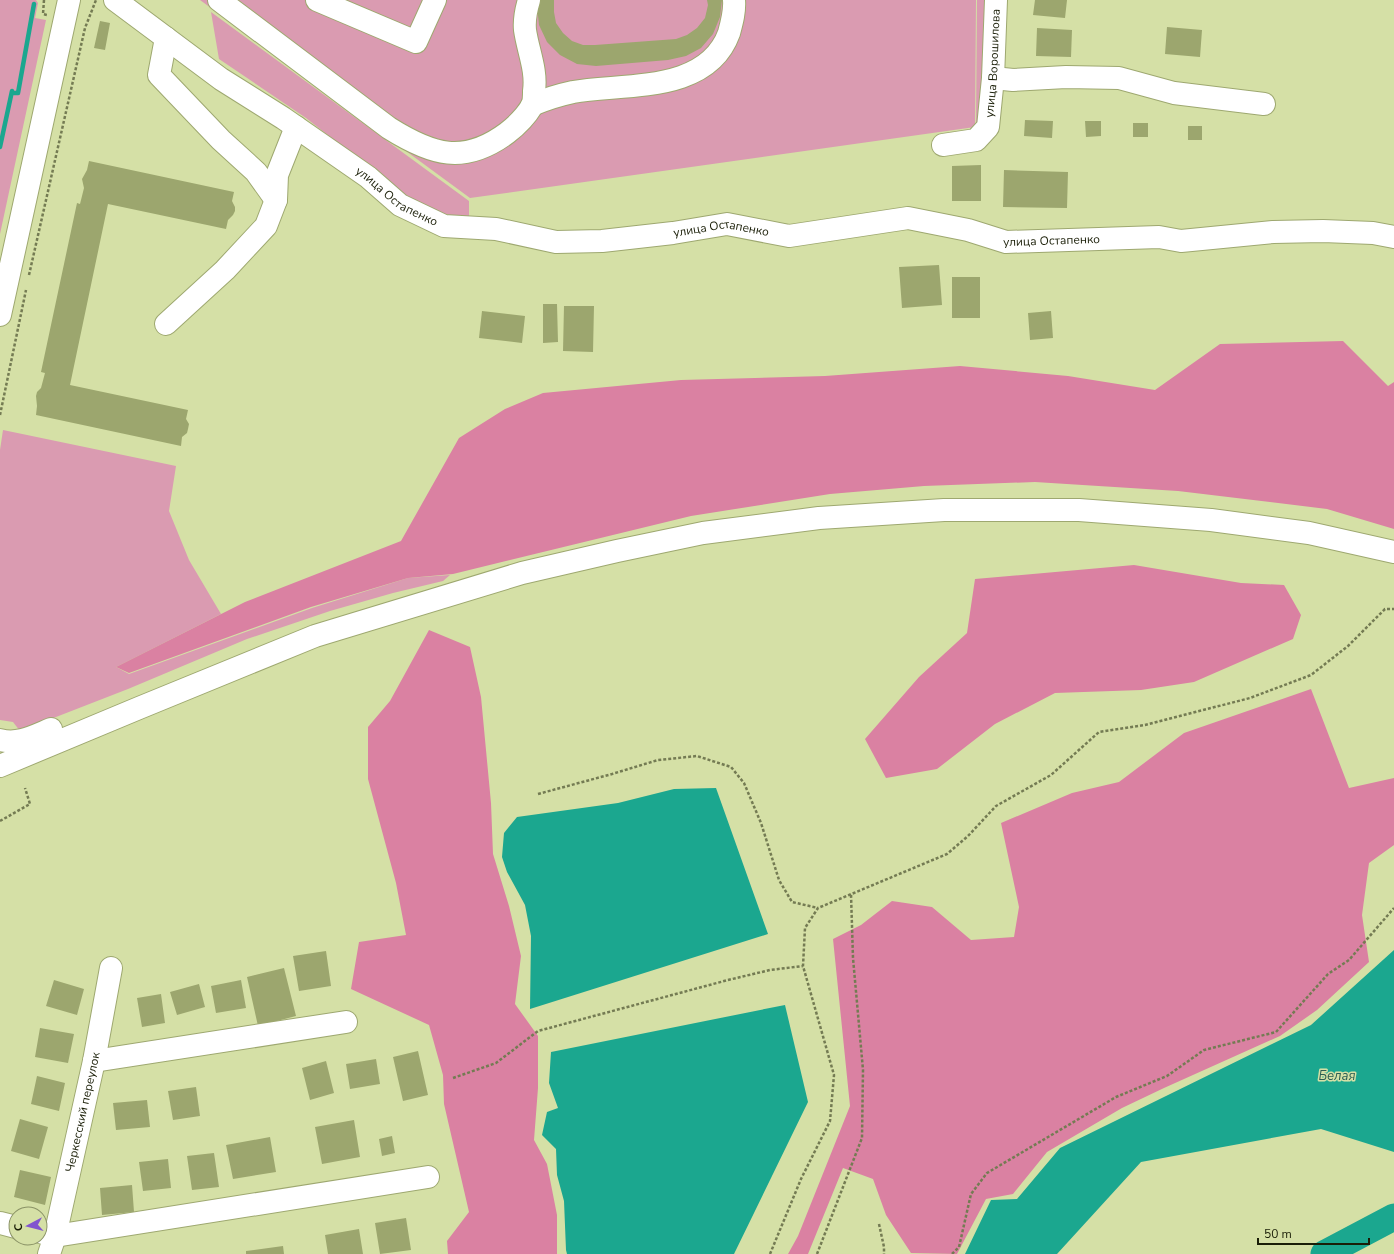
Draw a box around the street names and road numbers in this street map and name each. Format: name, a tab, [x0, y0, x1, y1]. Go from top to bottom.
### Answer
street label: улица Ворошилова	[981, 9, 1004, 118]
street label: улица Остапенко	[352, 163, 441, 230]
street label: улица Остапенко	[672, 216, 771, 241]
street label: улица Остапенко	[1003, 231, 1100, 250]
street label: Черкесский переулок	[62, 1050, 104, 1174]

